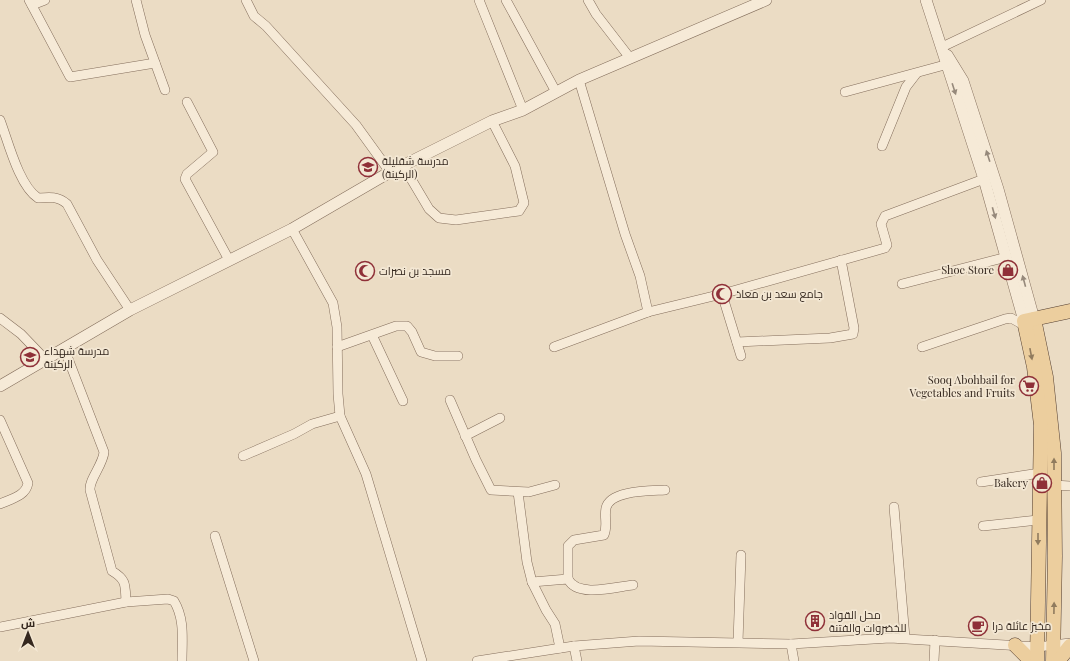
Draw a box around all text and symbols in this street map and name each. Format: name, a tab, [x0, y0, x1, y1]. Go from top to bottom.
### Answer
one-way arrow	[951, 84, 957, 96]
one-way arrow	[985, 150, 991, 162]
place label: مدرسة شقليلة (الركينة)	[382, 153, 449, 181]
school or university icon: مدرسة شقليلة (الركينة)	[357, 156, 379, 178]
one-way arrow	[991, 207, 997, 219]
shop icon: Shoe Store	[997, 259, 1019, 281]
mosque icon: مسجد بن نصرات	[354, 260, 376, 282]
place label: Shoe Store	[941, 262, 994, 277]
place label: مسجد بن نصرات	[379, 263, 451, 278]
one-way arrow	[1020, 275, 1026, 288]
mosque icon: جامع سعد بن معاذ	[711, 283, 733, 305]
place label: جامع سعد بن معاذ	[736, 286, 823, 302]
place label: مدرسة شهداء الركينة	[44, 343, 109, 371]
school or university icon: مدرسة شهداء الركينة	[19, 346, 41, 368]
one-way arrow	[1028, 348, 1034, 360]
place label: Sooq Abohbail for Vegetables and Fruits	[908, 372, 1015, 400]
supermarket icon: Sooq Abohbail for Vegetables and Fruits	[1018, 375, 1040, 397]
one-way arrow	[1051, 457, 1057, 470]
shop icon: Bakery	[1031, 472, 1053, 494]
place label: Bakery	[994, 475, 1028, 490]
one-way arrow	[1035, 533, 1041, 546]
one-way arrow	[1051, 601, 1057, 614]
place label: محل القواد للخضروات والفتنة	[829, 607, 907, 635]
building icon: محل القواد للخضروات والفتنة	[804, 610, 826, 632]
north arrow	[8, 613, 48, 653]
text: ش	[21, 615, 35, 630]
cafe icon: مخبز عائلة درا	[967, 615, 989, 637]
place label: مخبز عائلة درا	[992, 618, 1051, 633]

